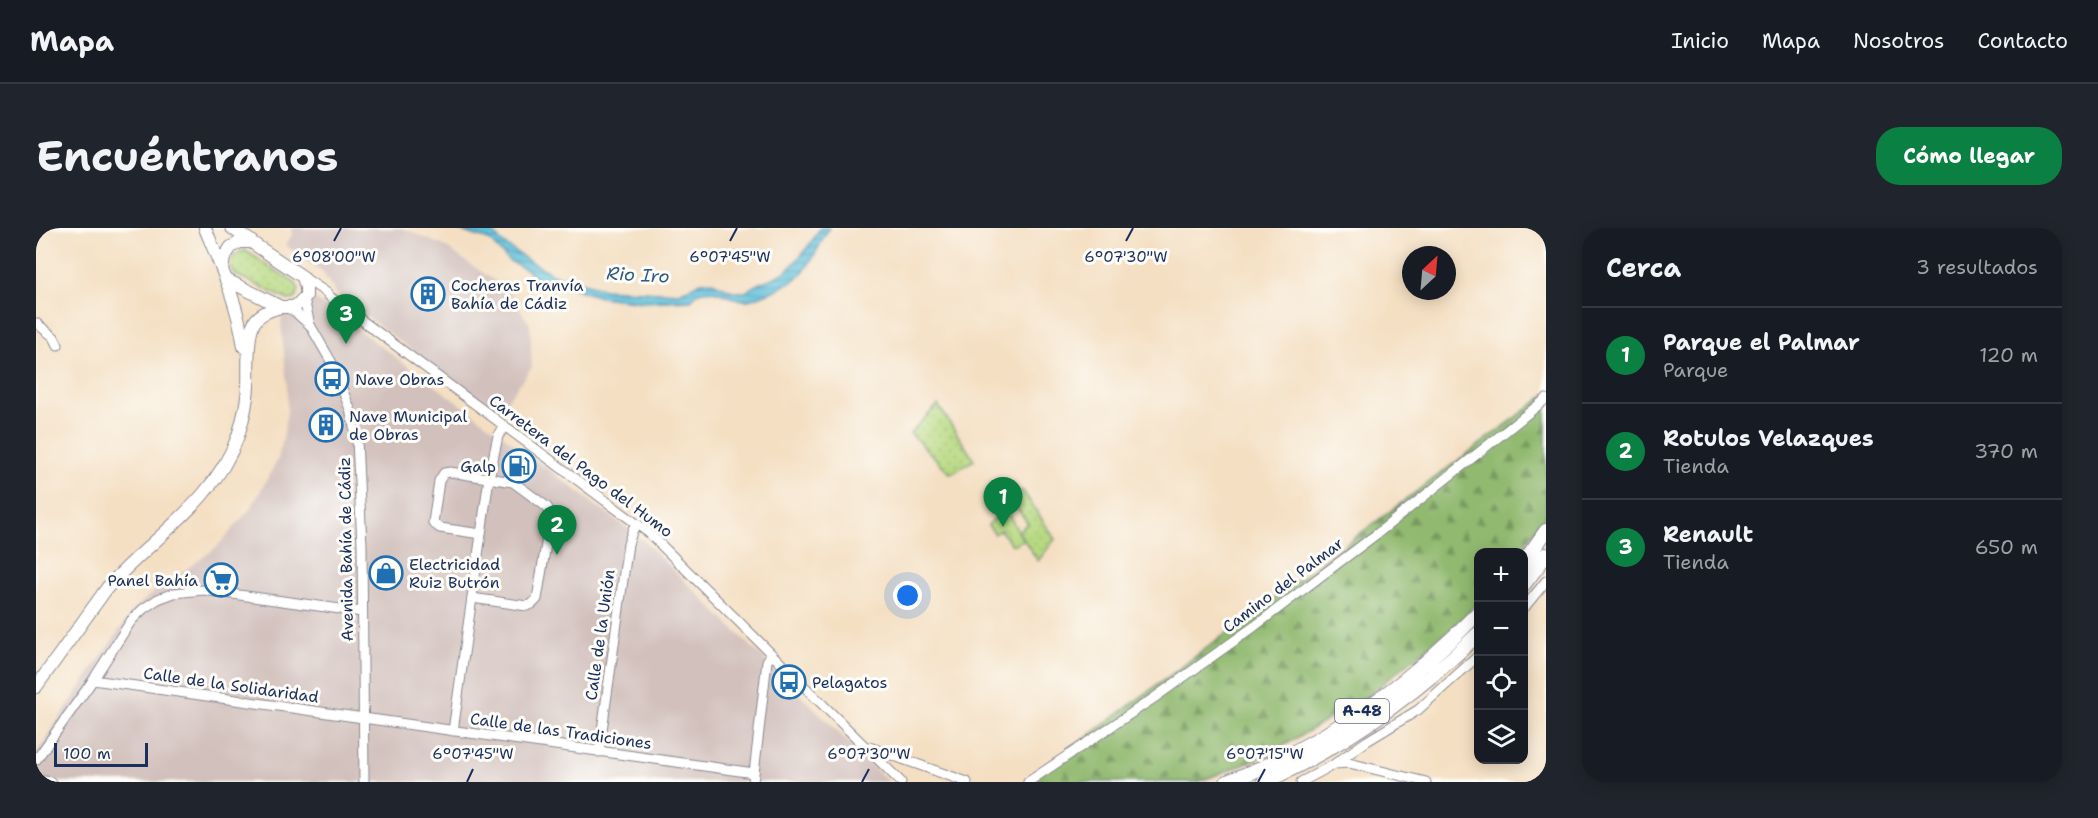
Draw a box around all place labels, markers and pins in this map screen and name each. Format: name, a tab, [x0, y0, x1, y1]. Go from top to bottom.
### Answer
place label: Cocheras Tranvía Bahía de Cádiz	[451, 275, 583, 314]
building icon: Cocheras Tranvía Bahía de Cádiz	[410, 276, 446, 312]
pin: 3	[326, 294, 366, 344]
bus stop icon: Nave Obras	[314, 361, 350, 397]
place label: Nave Obras	[355, 369, 445, 390]
place label: Nave Municipal de Obras	[349, 406, 468, 445]
building icon: Nave Municipal de Obras	[308, 407, 344, 443]
fuel station icon: Galp	[501, 448, 537, 484]
place label: Galp	[460, 456, 496, 477]
pin: 1	[984, 478, 1022, 527]
pin: 2	[538, 506, 576, 555]
place label: Electricidad Ruiz Butrón	[409, 554, 500, 593]
shop icon: Electricidad Ruiz Butrón	[368, 555, 404, 591]
supermarket icon: Panel Bahía	[203, 562, 239, 598]
place label: Panel Bahía	[107, 570, 198, 591]
bus stop icon: Pelagatos	[771, 664, 807, 700]
place label: Pelagatos	[812, 672, 888, 693]

